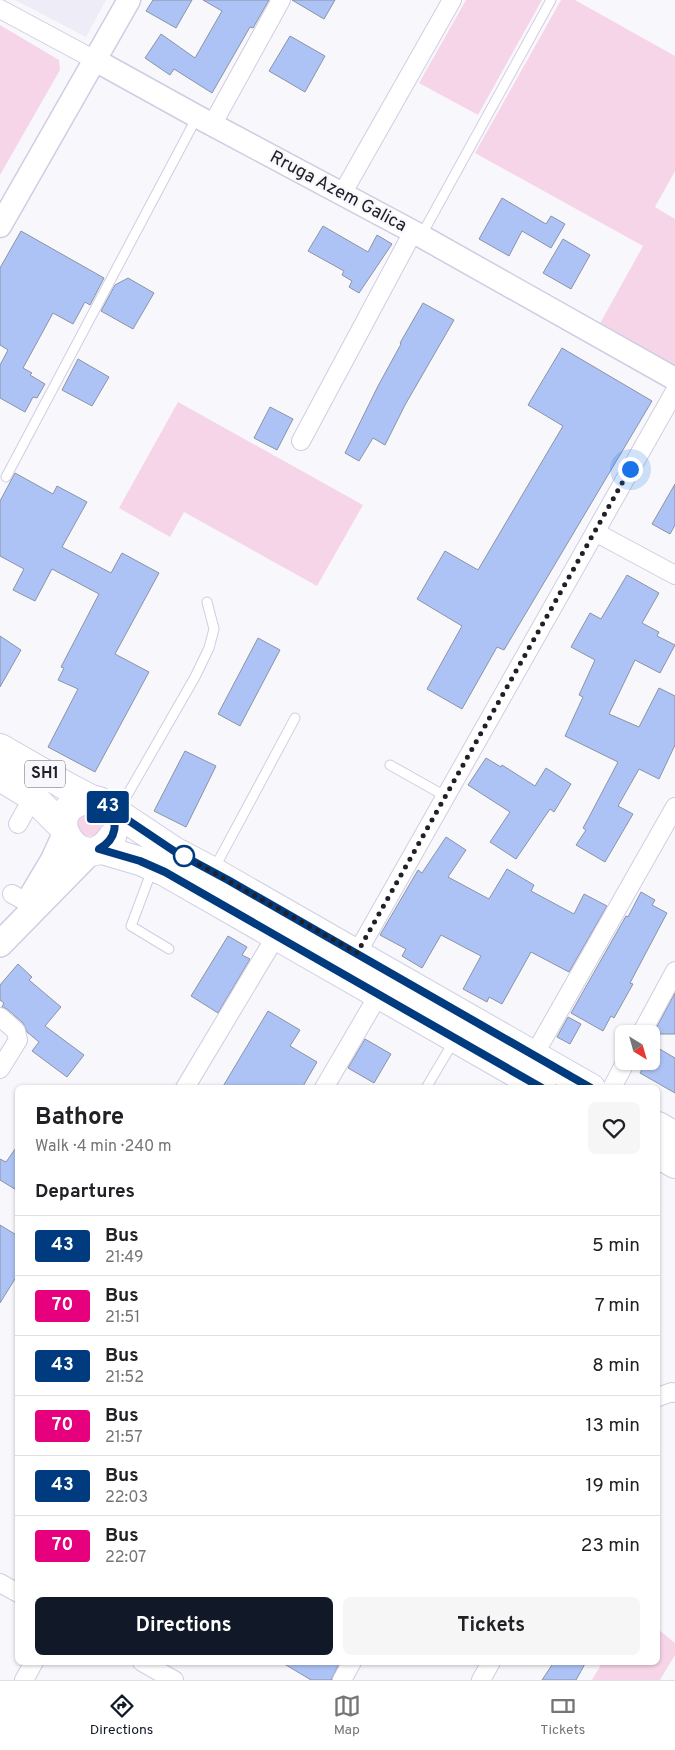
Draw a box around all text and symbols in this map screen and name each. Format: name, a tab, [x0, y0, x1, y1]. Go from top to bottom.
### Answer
street label: Rruga Azem Galica	[266, 146, 410, 238]
your location	[618, 457, 643, 482]
road number: SH1	[25, 761, 65, 788]
line badge: 43	[86, 791, 130, 823]
text: 43	[97, 795, 119, 818]
unlabelled marker	[173, 845, 195, 867]
north arrow	[615, 1025, 660, 1070]
map controls	[615, 1025, 660, 1070]
button: heart	[588, 1102, 640, 1154]
text: Bathore	[35, 1103, 124, 1133]
text: Walk · 4 min · 240 m	[35, 1137, 172, 1157]
text: Departures	[35, 1180, 135, 1204]
text: Bus	[105, 1224, 139, 1248]
text: 43	[51, 1234, 74, 1257]
text: 5 min	[592, 1234, 640, 1258]
text: 21:49	[105, 1248, 144, 1268]
text: Bus	[105, 1284, 139, 1308]
text: 70	[52, 1294, 73, 1317]
text: 7 min	[595, 1294, 640, 1318]
text: 21:51	[105, 1308, 140, 1328]
text: Bus	[105, 1344, 139, 1368]
text: 43	[51, 1354, 74, 1377]
text: 8 min	[592, 1354, 640, 1378]
text: 21:52	[105, 1368, 144, 1388]
text: Bus	[105, 1404, 139, 1428]
text: 70	[52, 1414, 73, 1437]
text: 13 min	[585, 1414, 640, 1438]
text: 21:57	[105, 1428, 143, 1448]
text: Bus	[105, 1464, 139, 1488]
text: 43	[51, 1474, 74, 1497]
text: 19 min	[585, 1474, 640, 1498]
text: 22:03	[105, 1488, 148, 1508]
text: Bus	[105, 1524, 139, 1548]
text: 70	[52, 1534, 73, 1557]
text: 23 min	[581, 1534, 640, 1558]
text: 22:07	[105, 1548, 146, 1568]
button: Directions	[35, 1597, 333, 1655]
button: Tickets	[343, 1597, 640, 1655]
tab: Directions	[90, 1692, 153, 1739]
tab: Map	[333, 1692, 361, 1739]
tab: Tickets	[540, 1692, 585, 1739]

